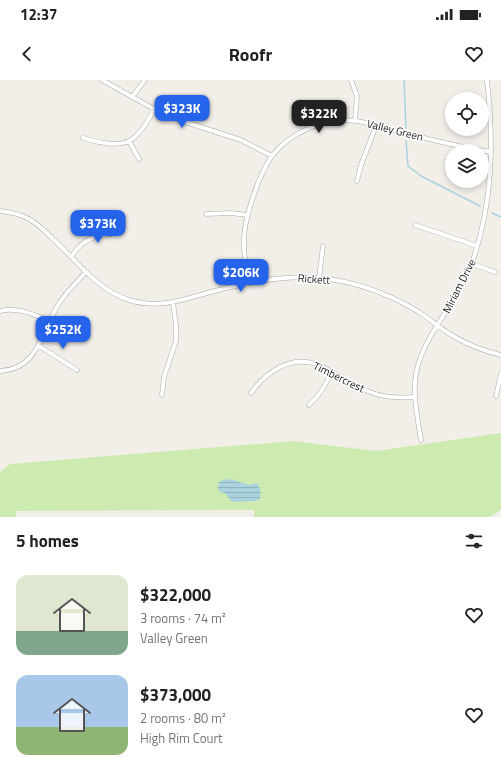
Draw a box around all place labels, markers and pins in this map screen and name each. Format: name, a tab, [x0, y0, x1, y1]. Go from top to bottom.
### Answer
pin: $323K	[154, 95, 210, 129]
pin: $322K	[291, 100, 347, 134]
pin: $373K	[70, 210, 126, 244]
pin: $206K	[213, 259, 269, 293]
pin: $252K	[35, 316, 91, 350]

